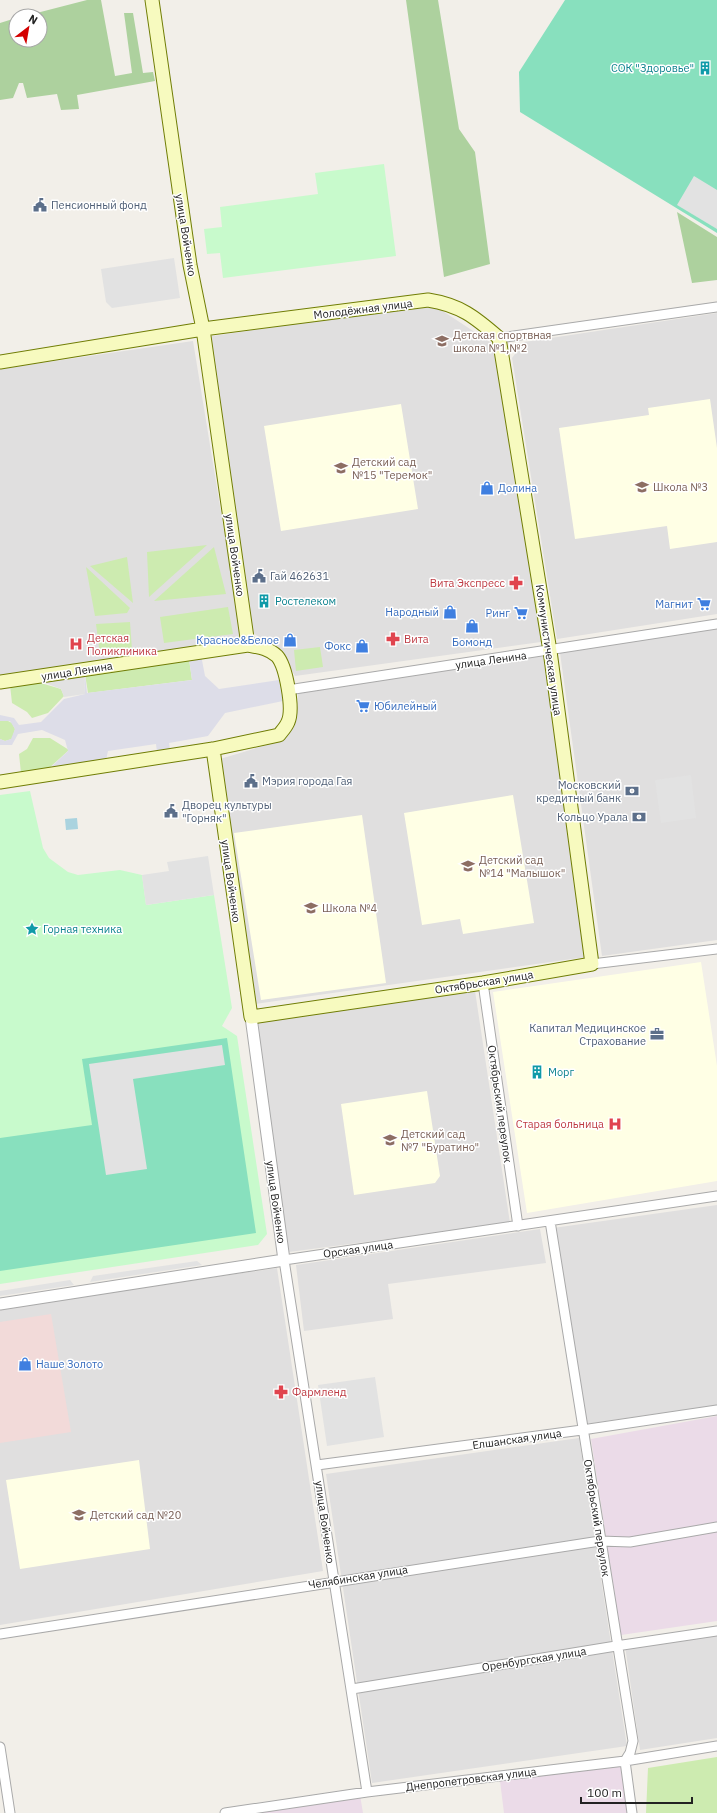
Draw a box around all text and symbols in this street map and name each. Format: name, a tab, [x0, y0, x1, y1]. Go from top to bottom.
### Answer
north arrow	[8, 8, 48, 48]
text: N	[26, 11, 40, 27]
building icon: СОК "Здоровье"	[697, 60, 713, 76]
place label: СОК "Здоровье"	[611, 61, 694, 75]
street label: улица Войченко	[173, 193, 199, 277]
public building icon: Пенсионный фонд	[32, 197, 48, 213]
place label: Пенсионный фонд	[51, 198, 147, 212]
street label: Молодёжная улица	[313, 296, 413, 322]
place label: Детская спортвная школа №1,№2	[453, 328, 552, 355]
school or university icon: Детская спортвная школа №1,№2	[434, 333, 450, 349]
place label: Детский сад №15 "Теремок"	[352, 455, 432, 482]
school or university icon: Детский сад №15 "Теремок"	[333, 460, 349, 476]
school or university icon: Школа №3	[634, 479, 650, 495]
shop icon: Долина	[479, 480, 495, 496]
place label: Школа №3	[653, 480, 708, 494]
place label: Долина	[498, 481, 537, 495]
street label: улица Войченко	[222, 513, 248, 597]
public building icon: Гай 462631	[251, 568, 267, 584]
place label: Гай 462631	[270, 569, 329, 583]
pharmacy icon: Вита Экспресс	[508, 575, 524, 591]
place label: Вита Экспресс	[430, 576, 505, 590]
street label: Коммунистическая улица	[533, 583, 565, 717]
building icon: Ростелеком	[256, 593, 272, 609]
place label: Ростелеком	[275, 594, 336, 608]
supermarket icon: Магнит	[696, 596, 712, 612]
place label: Магнит	[655, 597, 693, 611]
shop icon: Народный	[442, 604, 458, 620]
place label: Народный	[385, 605, 439, 619]
supermarket icon: Ринг	[513, 605, 529, 621]
place label: Ринг	[486, 606, 510, 620]
shop icon: Бомонд	[464, 618, 480, 634]
place label: Детская Поликлиника	[87, 631, 157, 658]
pharmacy icon: Вита	[385, 631, 401, 647]
shop icon: Красное&Белое	[282, 632, 298, 648]
place label: Вита	[404, 632, 429, 646]
place label: Красное&Белое	[196, 633, 279, 647]
place label: Бомонд	[452, 635, 492, 649]
hospital icon: Детская Поликлиника	[68, 636, 84, 652]
shop icon: Фокс	[354, 638, 370, 654]
place label: Фокс	[324, 639, 351, 653]
street label: улица Ленина	[454, 648, 528, 672]
street label: улица Ленина	[40, 658, 114, 684]
supermarket icon: Юбилейный	[355, 698, 371, 714]
place label: Юбилейный	[374, 699, 437, 713]
public building icon: Мэрия города Гая	[243, 773, 259, 789]
place label: Мэрия города Гая	[262, 774, 352, 788]
place label: Московский кредитный банк	[536, 778, 621, 805]
bank icon: Московский кредитный банк	[624, 783, 640, 799]
place label: Дворец культуры "Горняк"	[182, 798, 272, 825]
public building icon: Дворец культуры "Горняк"	[163, 803, 179, 819]
bank icon: Кольцо Урала	[631, 809, 647, 825]
place label: Кольцо Урала	[557, 810, 628, 824]
street label: улица Войченко	[218, 839, 244, 923]
place label: Детский сад №14 "Малышок"	[479, 853, 565, 880]
school or university icon: Детский сад №14 "Малышок"	[460, 858, 476, 874]
school or university icon: Школа №4	[303, 900, 319, 916]
place label: Школа №4	[322, 901, 377, 915]
place icon: Горная техника	[24, 921, 40, 937]
place label: Горная техника	[43, 922, 122, 936]
street label: Октябрьская улица	[434, 967, 534, 997]
place label: Капитал Медицинское Страхование	[529, 1021, 646, 1048]
office icon: Капитал Медицинское Страхование	[649, 1026, 665, 1042]
street label: Октябрьский переулок	[485, 1044, 515, 1164]
building icon: Морг	[529, 1064, 545, 1080]
place label: Морг	[548, 1065, 574, 1079]
hospital icon: Старая больница	[607, 1116, 623, 1132]
place label: Старая больница	[516, 1117, 604, 1131]
place label: Детский сад №7 "Буратино"	[401, 1127, 479, 1154]
school or university icon: Детский сад №7 "Буратино"	[382, 1132, 398, 1148]
street label: улица Войченко	[263, 1160, 289, 1244]
street label: Орская улица	[322, 1237, 394, 1261]
shop icon: Наше Золото	[17, 1356, 33, 1372]
place label: Наше Золото	[36, 1357, 103, 1371]
pharmacy icon: Фармленд	[273, 1384, 289, 1400]
place label: Фармленд	[292, 1385, 347, 1399]
street label: Елшанская улица	[471, 1426, 563, 1452]
street label: Октябрьский переулок	[581, 1458, 613, 1578]
street label: улица Войченко	[312, 1480, 338, 1564]
school or university icon: Детский сад №20	[71, 1507, 87, 1523]
place label: Детский сад №20	[90, 1508, 181, 1522]
street label: Челябинская улица	[307, 1562, 409, 1592]
street label: Оренбургская улица	[481, 1644, 587, 1674]
street label: Днепропетровская улица	[405, 1764, 537, 1794]
scale bar	[581, 1779, 692, 1805]
text: 100 m	[587, 1785, 622, 1800]

